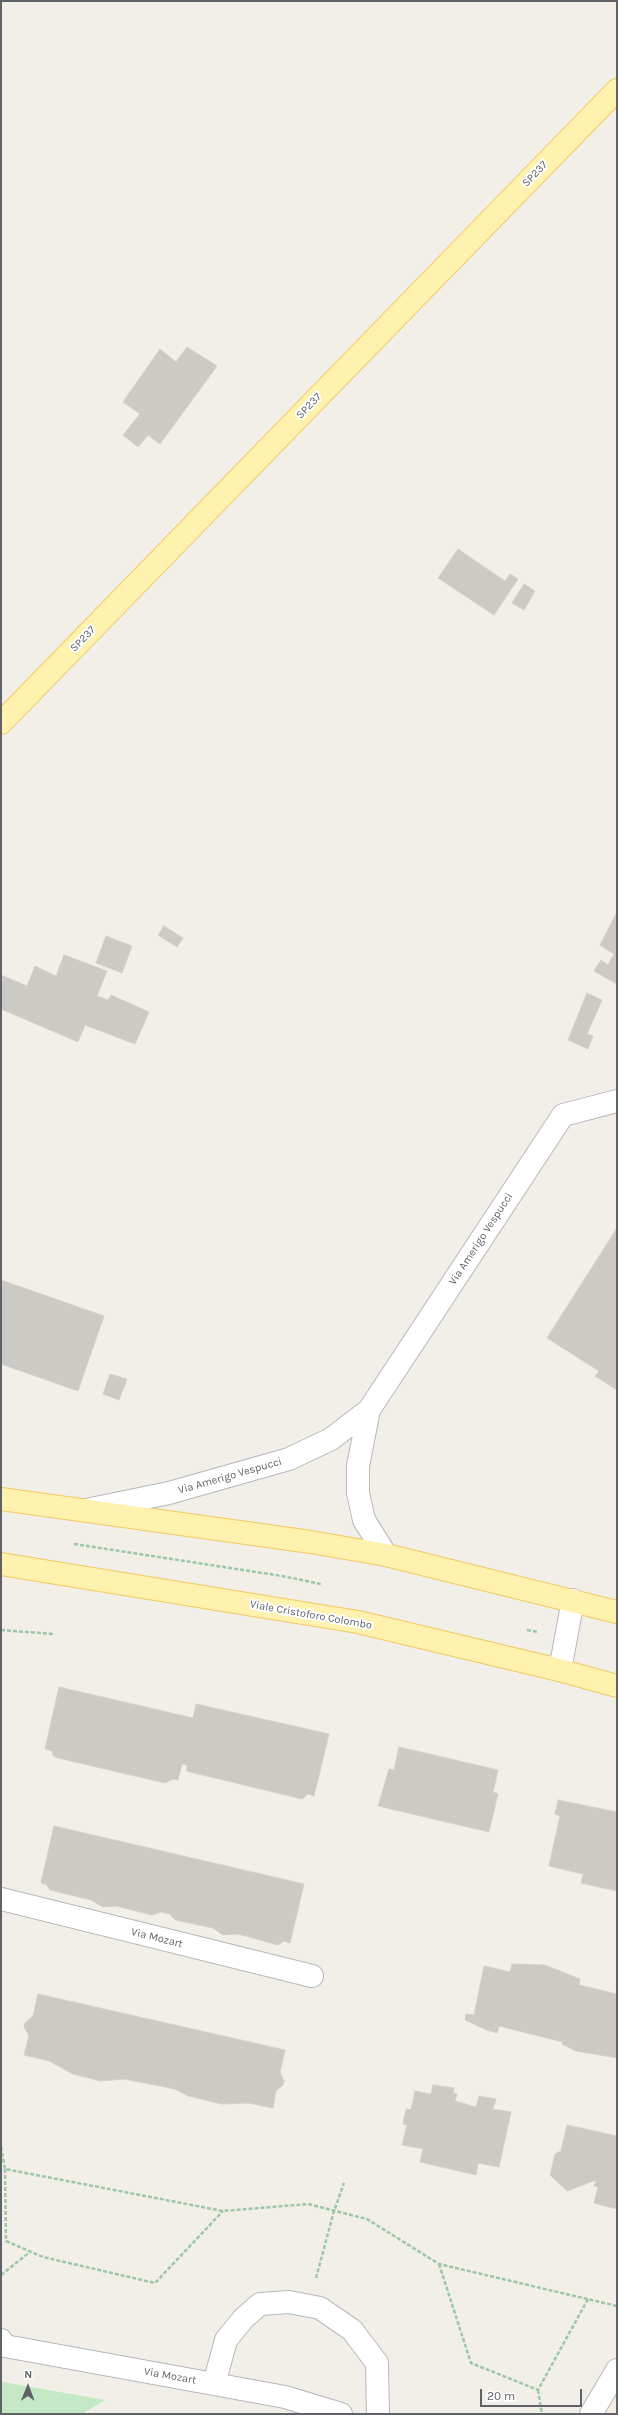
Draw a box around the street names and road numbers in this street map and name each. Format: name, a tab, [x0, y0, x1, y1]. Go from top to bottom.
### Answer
street label: SP237	[520, 158, 550, 190]
street label: SP237	[294, 390, 324, 422]
street label: SP237	[68, 623, 98, 655]
street label: Via Amerigo Vespucci	[446, 1190, 516, 1288]
street label: Via Amerigo Vespucci	[177, 1455, 283, 1497]
street label: Viale Cristoforo Colombo	[249, 1598, 373, 1632]
street label: Via Mozart	[130, 1925, 184, 1951]
street label: Via Mozart	[143, 2365, 197, 2387]

